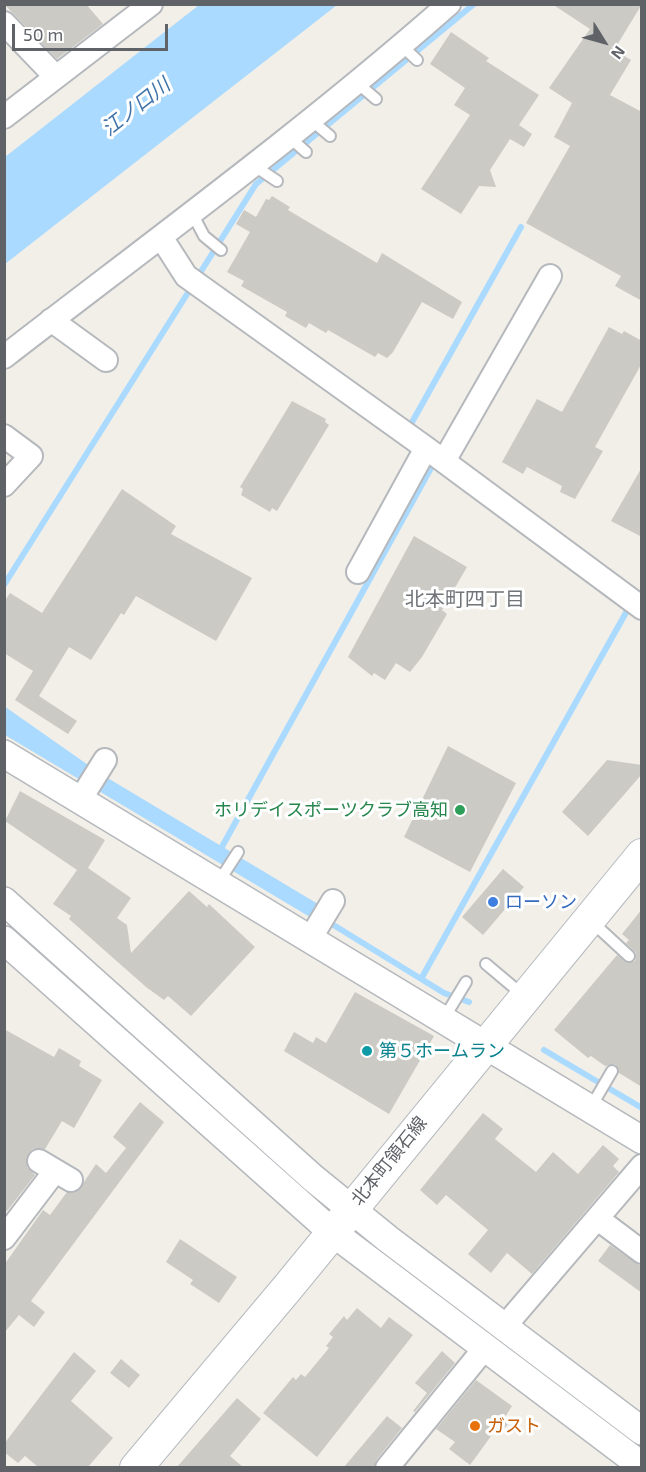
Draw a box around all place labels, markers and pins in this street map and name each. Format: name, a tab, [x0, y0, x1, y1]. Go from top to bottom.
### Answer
place label: ホリデイスポーツクラブ高知	[214, 799, 448, 821]
marker: ホリデイスポーツクラブ高知	[453, 803, 467, 817]
place label: ローソン	[505, 891, 577, 913]
marker: ローソン	[486, 895, 500, 909]
place label: 第５ホームラン	[379, 1040, 505, 1062]
marker: 第５ホームラン	[360, 1044, 374, 1058]
place label: ガスト	[487, 1415, 541, 1437]
marker: ガスト	[468, 1419, 482, 1433]

